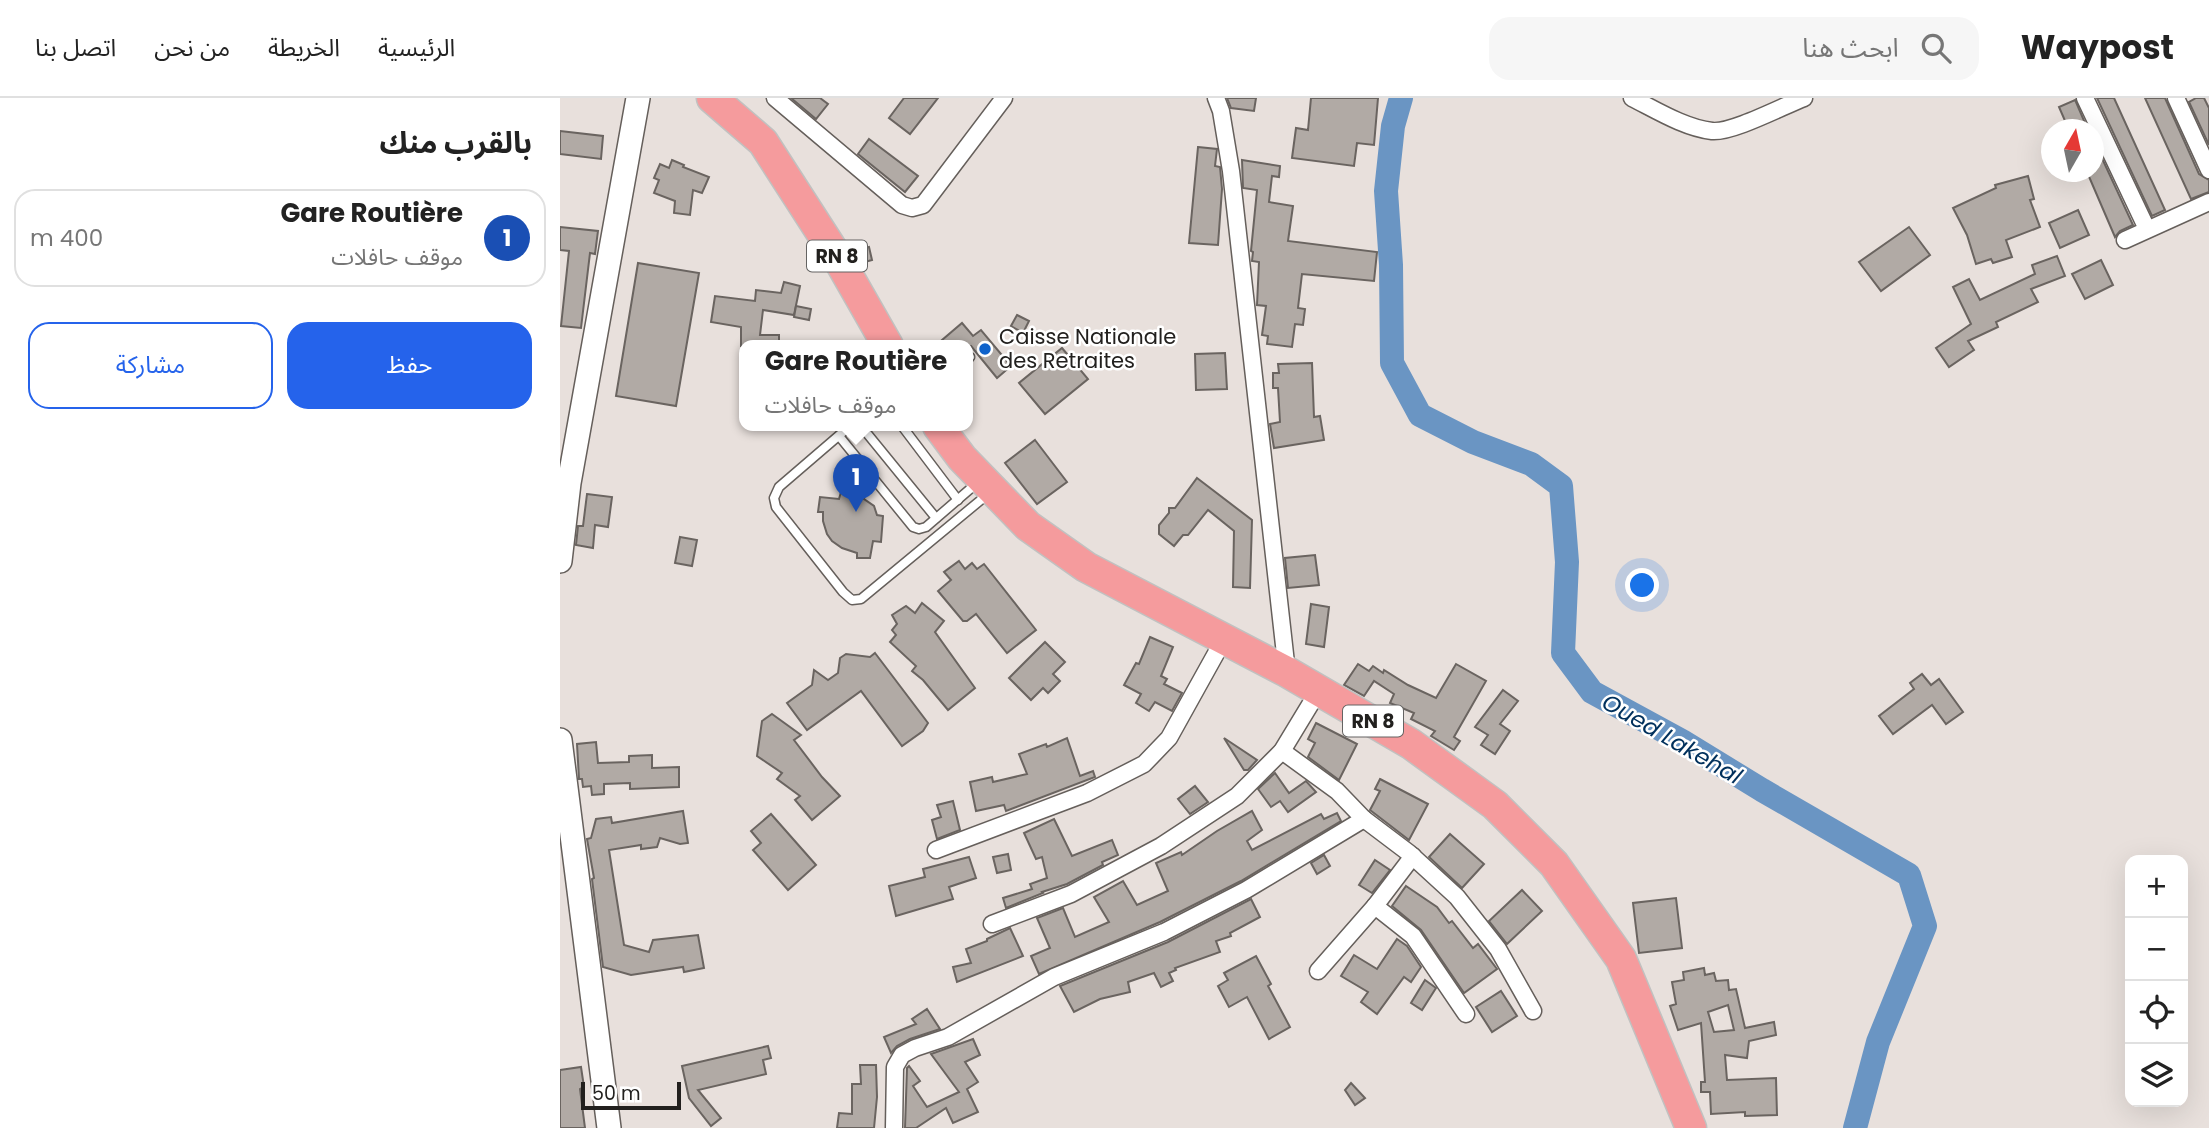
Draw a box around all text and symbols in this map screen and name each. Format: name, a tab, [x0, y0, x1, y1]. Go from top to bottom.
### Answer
search box	[1489, 17, 1979, 80]
text: Waypost	[2021, 24, 2174, 71]
icon: search	[1917, 29, 1955, 67]
text: ابحث هنا	[1802, 30, 1899, 66]
text: اتصل بنا	[35, 31, 116, 64]
text: من نحن	[154, 31, 230, 64]
text: الخريطة	[268, 31, 340, 64]
text: الرئيسية	[378, 31, 455, 64]
north arrow	[2041, 119, 2104, 182]
text: بالقرب منك	[379, 121, 532, 164]
text: Gare Routière	[280, 195, 463, 231]
text: 400 m	[30, 222, 103, 254]
text: 1	[503, 222, 511, 254]
road number: RN 8	[807, 240, 867, 272]
text: موقف حافلات	[331, 241, 463, 273]
button: مشاركة	[28, 322, 273, 409]
button: حفظ	[287, 322, 532, 409]
place label: Caisse Nationale des Retraites	[999, 322, 1176, 375]
popup	[739, 340, 973, 431]
marker: Caisse Nationale des Retraites	[977, 341, 993, 357]
text: Gare Routière	[765, 343, 947, 379]
text: موقف حافلات	[765, 389, 896, 421]
pin: 1	[833, 454, 879, 512]
your location	[1625, 568, 1659, 602]
water label: Oued Lakehal	[1596, 686, 1748, 792]
road number: RN 8	[1343, 706, 1403, 736]
map controls	[2125, 855, 2188, 1107]
button: +	[2125, 855, 2188, 918]
button: −	[2125, 918, 2188, 981]
button: locate	[2125, 981, 2188, 1044]
button: layers	[2125, 1044, 2188, 1107]
scale bar	[581, 1079, 681, 1111]
text: 50 m	[592, 1080, 641, 1107]

